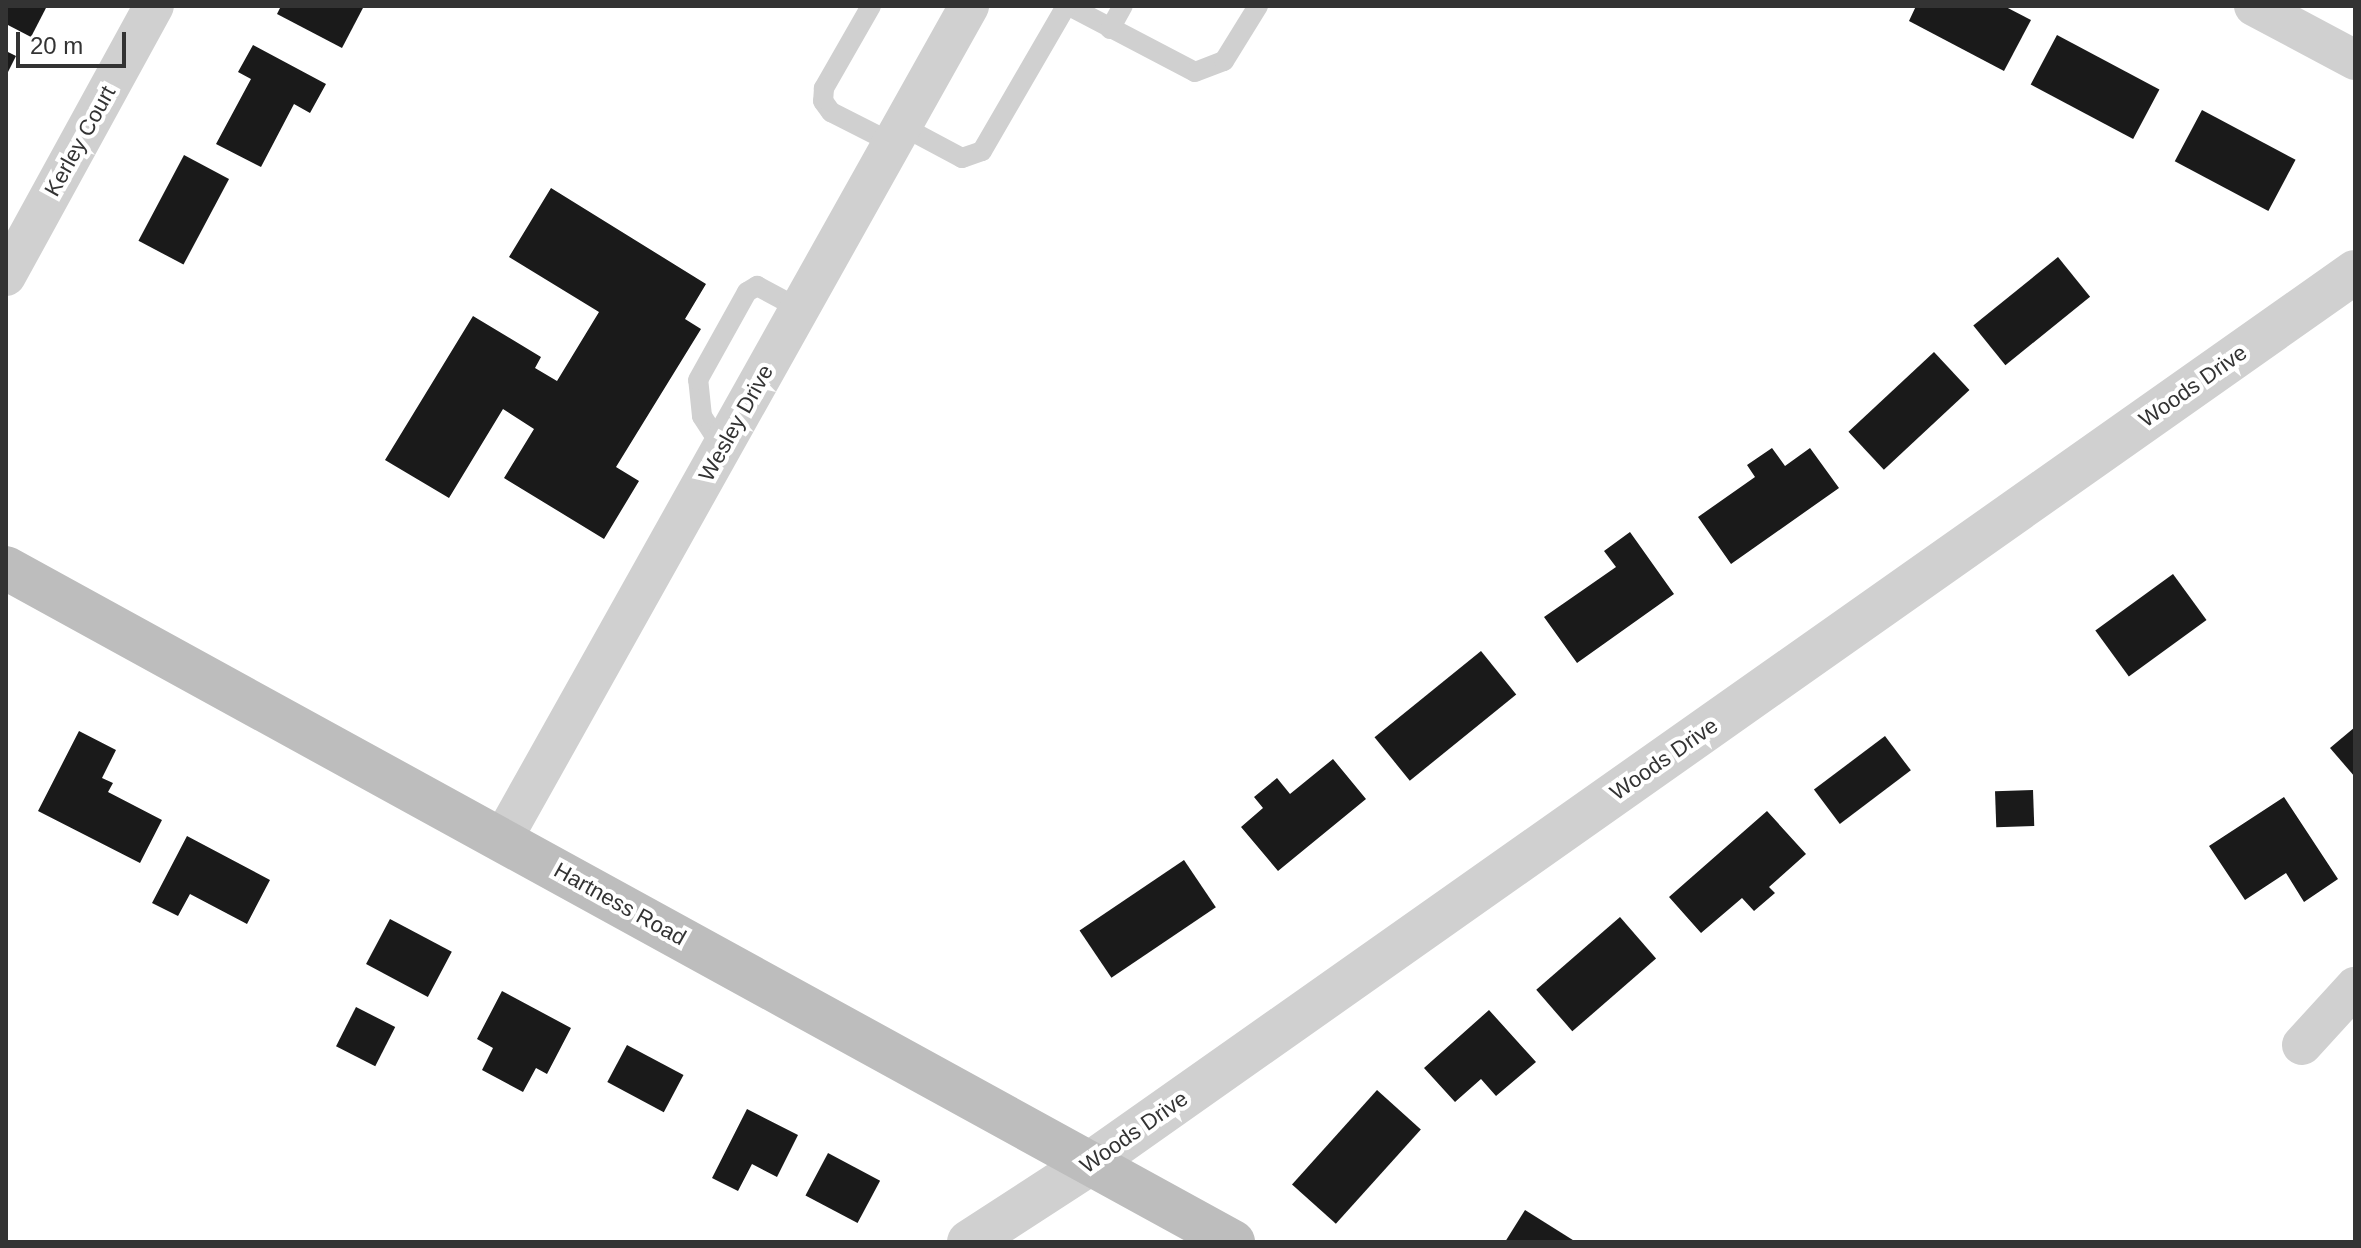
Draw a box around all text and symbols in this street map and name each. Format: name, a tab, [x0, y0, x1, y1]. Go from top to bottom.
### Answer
scale bar	[20, 16, 130, 66]
text: 20 m	[30, 32, 83, 59]
street label: Kerley Court	[39, 81, 121, 201]
street label: Woods Drive	[2134, 339, 2252, 433]
street label: Wesley Drive	[693, 360, 779, 486]
street label: Woods Drive	[1605, 712, 1723, 806]
street label: Hartness Road	[549, 857, 691, 951]
street label: Woods Drive	[1075, 1085, 1193, 1179]

